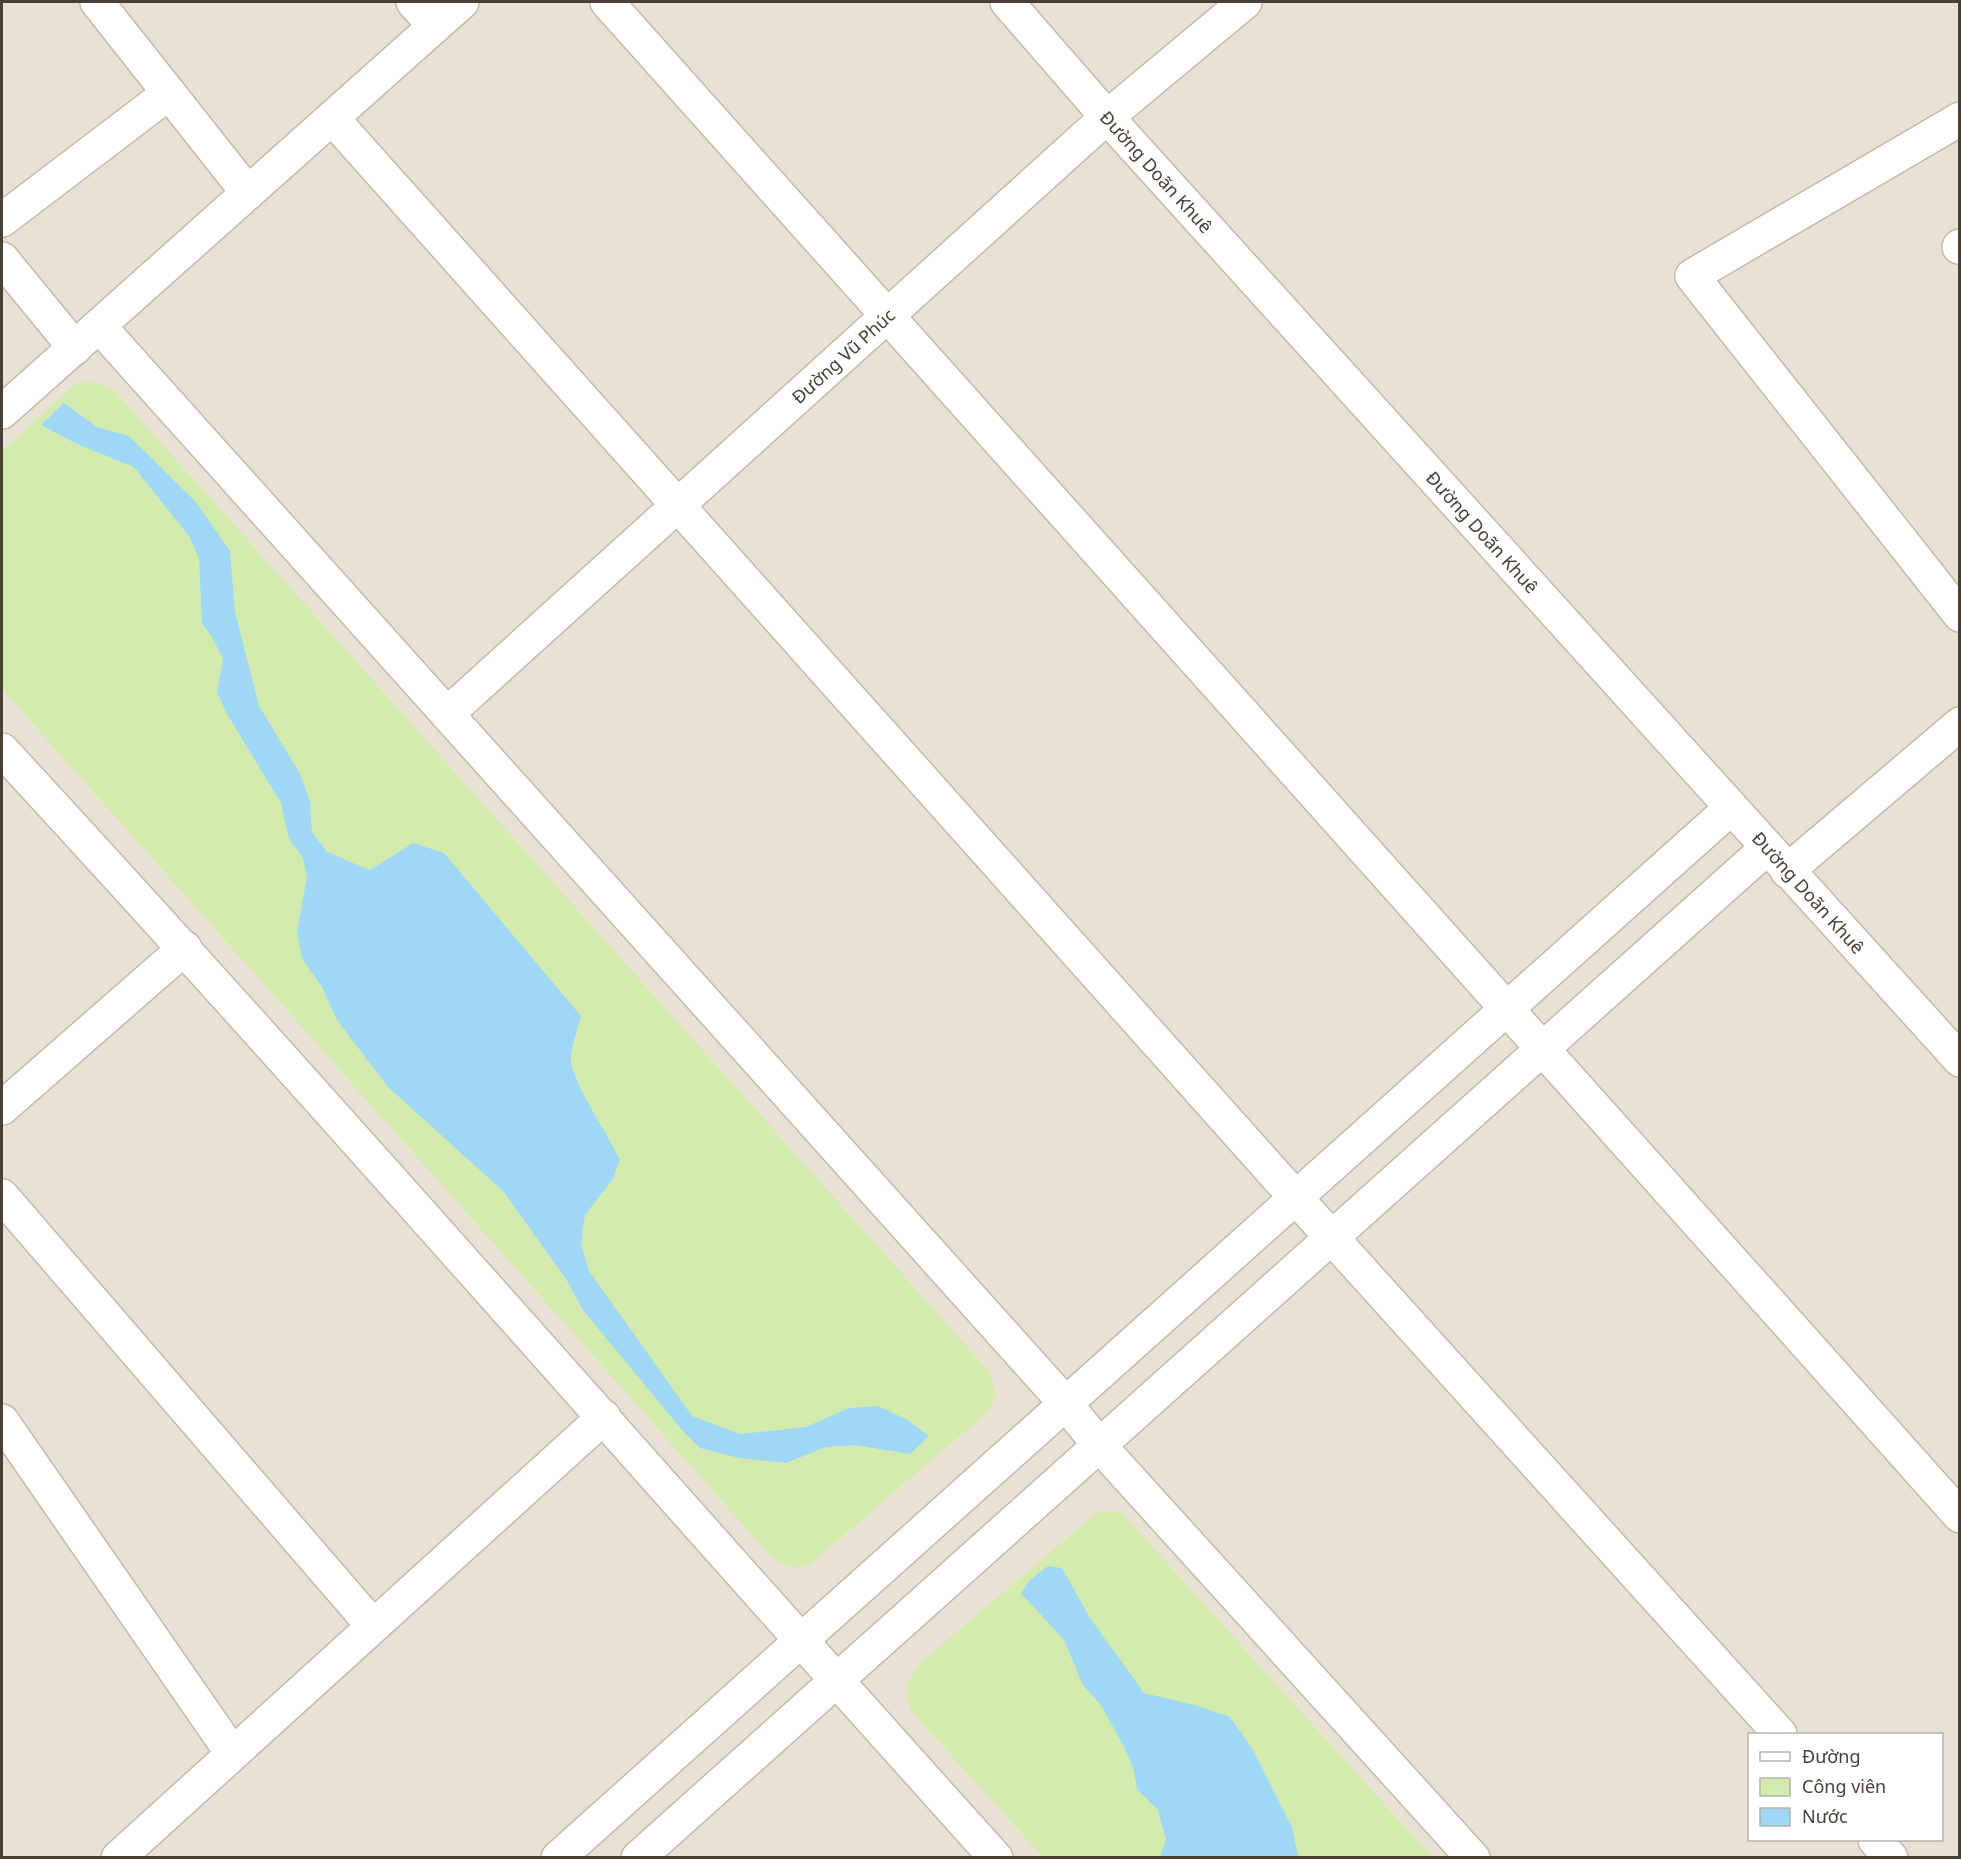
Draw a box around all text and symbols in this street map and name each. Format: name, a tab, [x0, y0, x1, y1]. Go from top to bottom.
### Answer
street label: Đường Doãn Khuê	[1095, 105, 1218, 238]
street label: Đường Vũ Phúc	[786, 303, 900, 409]
street label: Đường Doãn Khuê	[1421, 466, 1544, 598]
street label: Đường Doãn Khuê	[1747, 826, 1870, 959]
legend	[1748, 1733, 1943, 1841]
text: Đường	[1802, 1744, 1861, 1768]
text: Công viên	[1802, 1774, 1886, 1798]
text: Nước	[1802, 1804, 1848, 1828]

